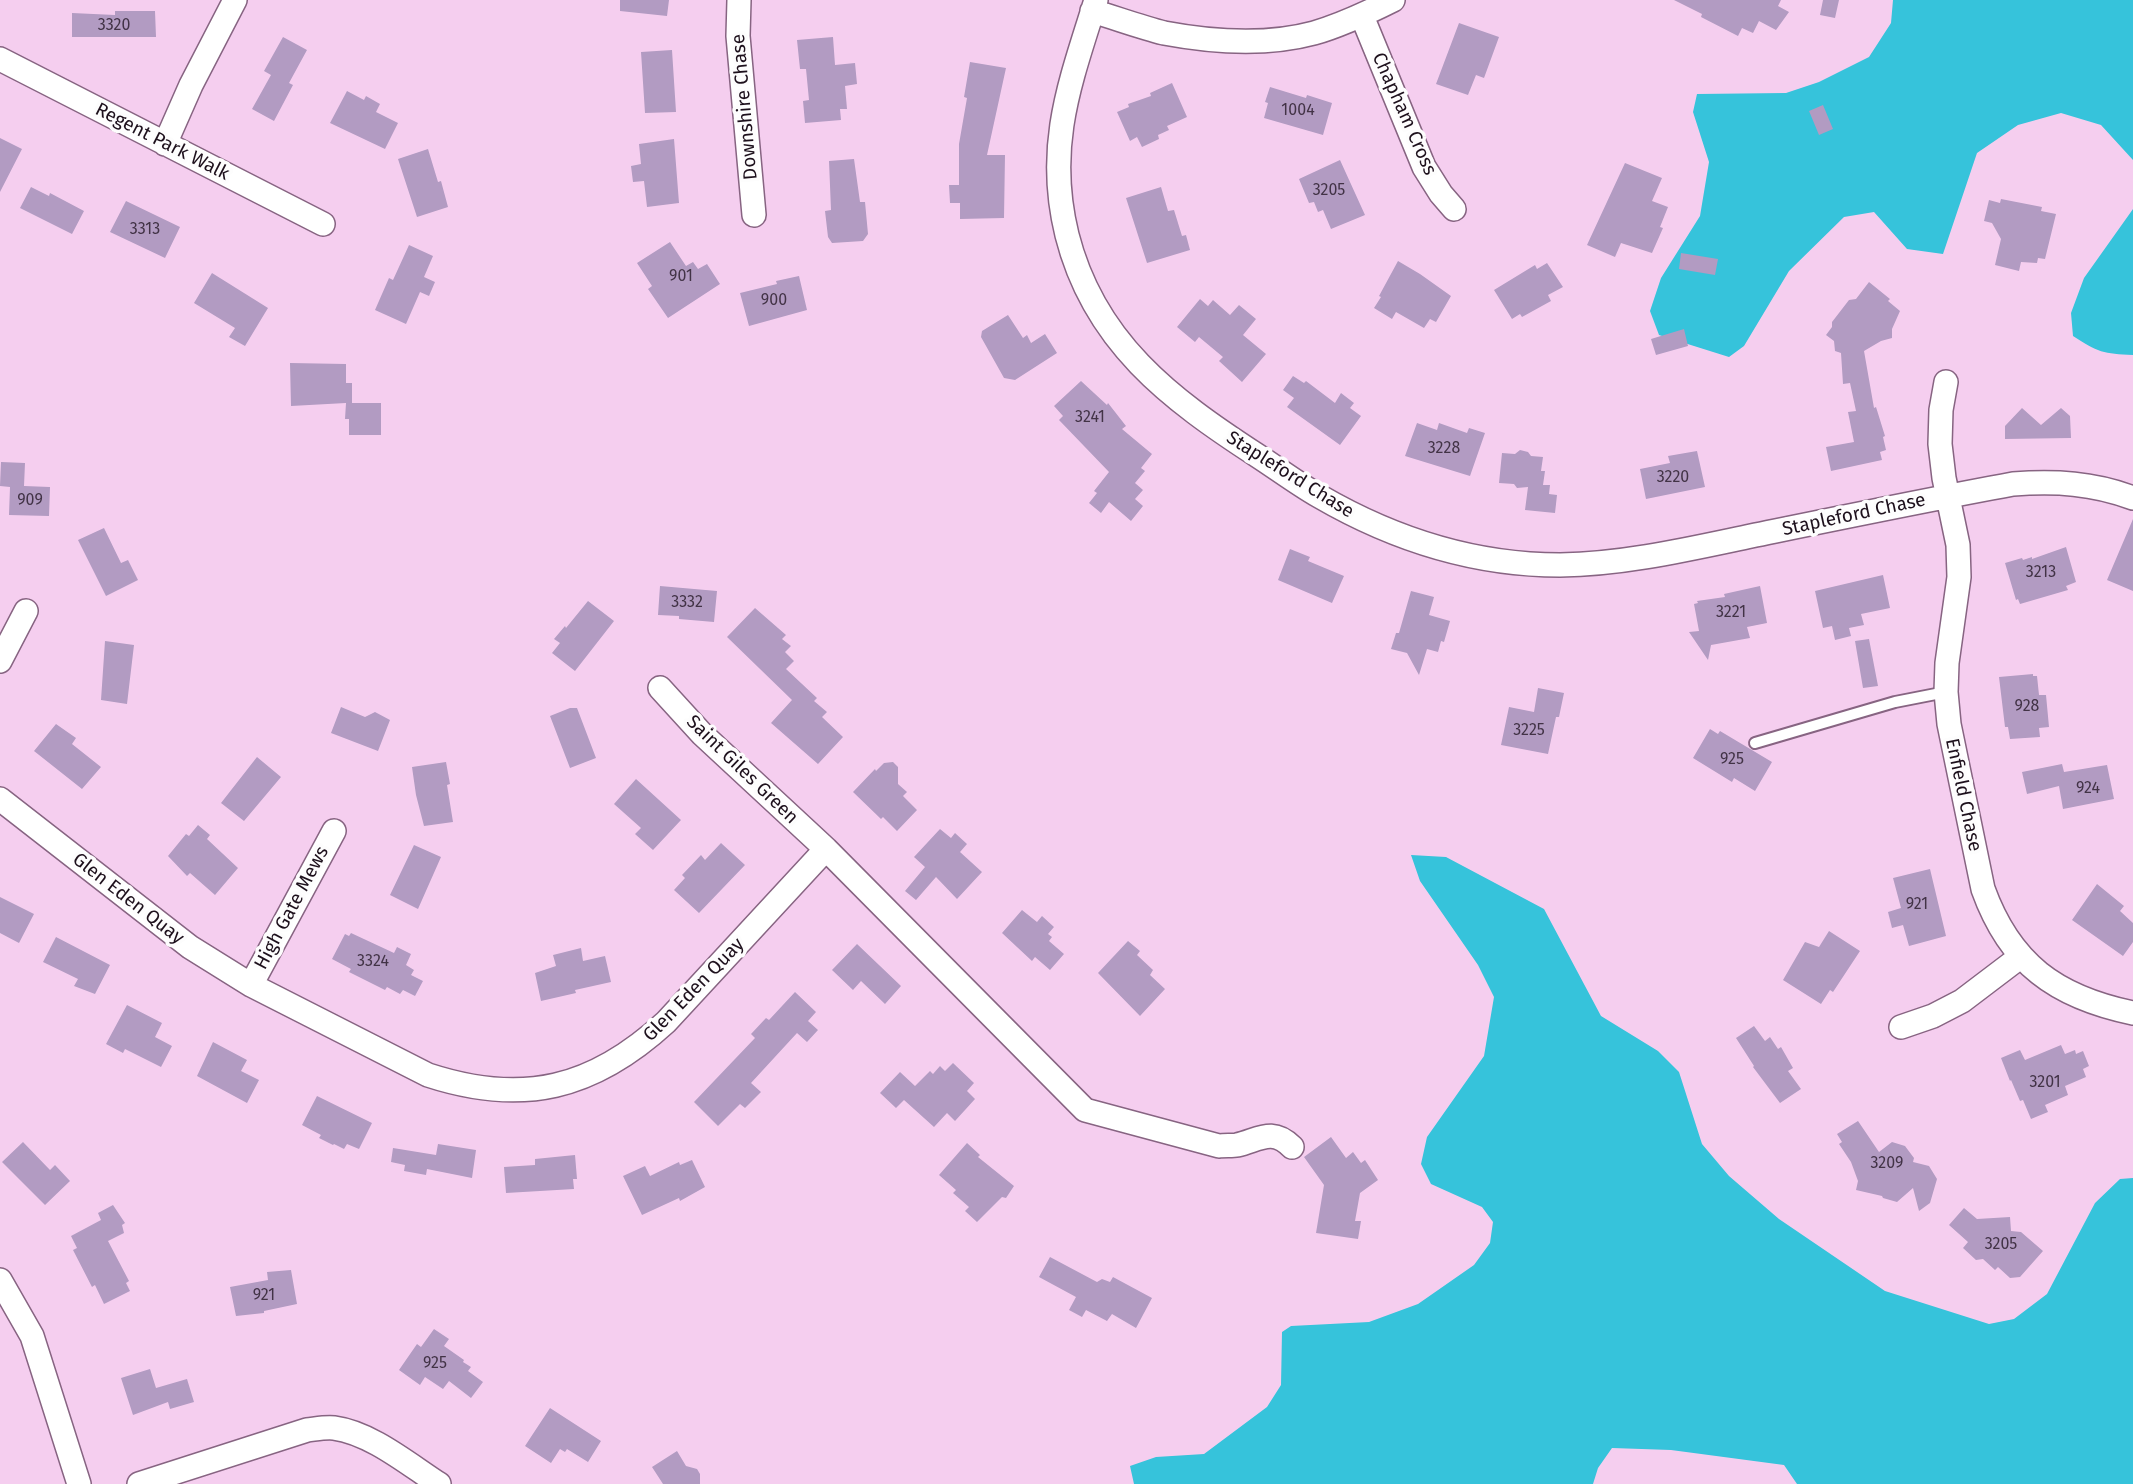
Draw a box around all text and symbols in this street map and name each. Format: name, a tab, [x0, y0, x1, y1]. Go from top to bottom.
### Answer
house number: 3320	[98, 16, 130, 36]
street label: Downshire Chase	[727, 33, 763, 181]
street label: Chapham Cross	[1367, 49, 1441, 179]
street label: Regent Park Walk	[91, 98, 233, 186]
house number: 1004	[1281, 101, 1315, 121]
house number: 3205	[1313, 181, 1345, 201]
house number: 3313	[130, 220, 160, 240]
house number: 901	[669, 267, 693, 287]
house number: 900	[761, 291, 787, 311]
house number: 3241	[1075, 408, 1105, 428]
street label: Stapleford Chase	[1222, 427, 1358, 523]
house number: 3228	[1428, 439, 1460, 459]
house number: 3220	[1657, 468, 1689, 488]
street label: Stapleford Chase	[1780, 489, 1928, 541]
house number: 909	[17, 491, 43, 511]
house number: 3213	[2026, 563, 2056, 583]
house number: 3332	[671, 593, 703, 613]
house number: 3221	[1716, 603, 1746, 623]
house number: 928	[2015, 697, 2039, 717]
street label: Saint Giles Green	[681, 711, 803, 829]
house number: 3225	[1513, 721, 1545, 741]
street label: Enfield Chase	[1940, 736, 1986, 854]
house number: 925	[1720, 750, 1744, 770]
house number: 924	[2076, 779, 2100, 799]
street label: High Gate Mews	[250, 842, 334, 974]
street label: Glen Eden Quay	[68, 848, 188, 950]
house number: 921	[1906, 895, 1928, 915]
street label: Glen Eden Quay	[639, 933, 749, 1047]
house number: 3324	[357, 952, 389, 972]
house number: 3201	[2029, 1073, 2061, 1093]
house number: 3209	[1871, 1154, 1903, 1174]
house number: 3205	[1985, 1235, 2017, 1255]
house number: 921	[253, 1286, 275, 1306]
house number: 925	[423, 1354, 447, 1374]

